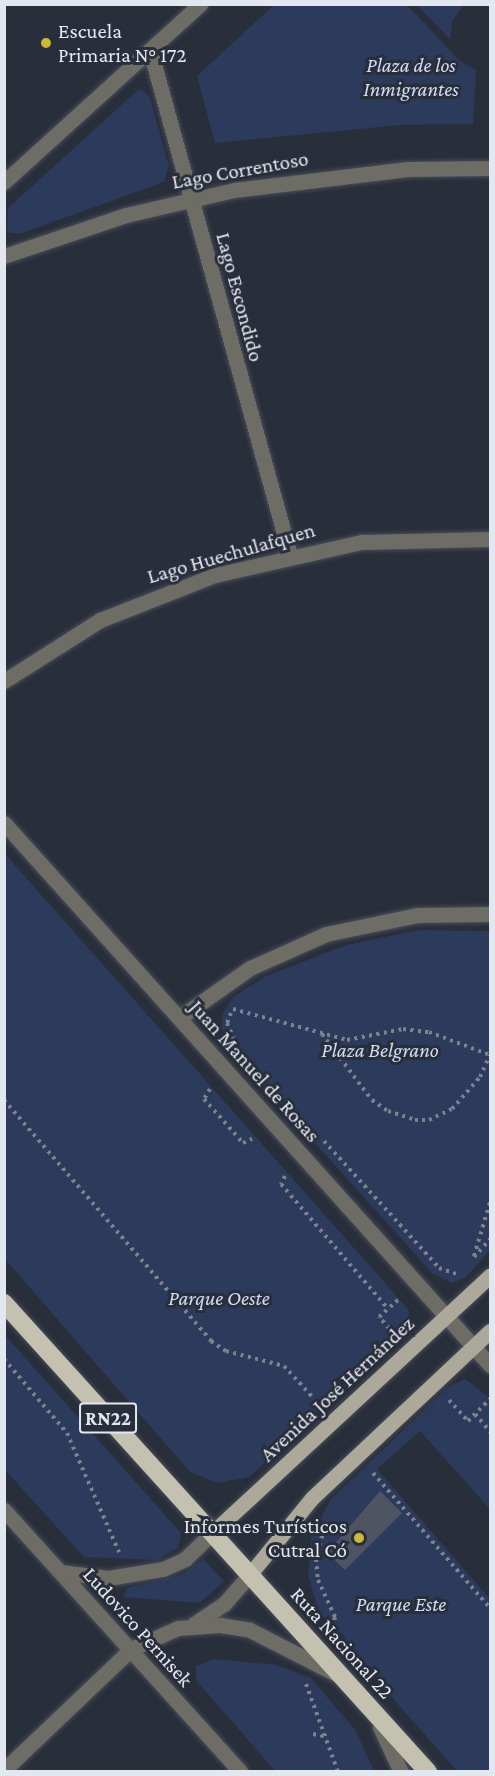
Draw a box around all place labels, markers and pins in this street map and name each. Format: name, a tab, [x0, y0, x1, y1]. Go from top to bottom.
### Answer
place label: Escuela Primaria N° 172	[58, 18, 187, 68]
marker: Escuela Primaria N° 172	[39, 36, 53, 50]
place label: Informes Turísticos Cutral Có	[184, 1513, 347, 1563]
marker: Informes Turísticos Cutral Có	[352, 1531, 366, 1545]

